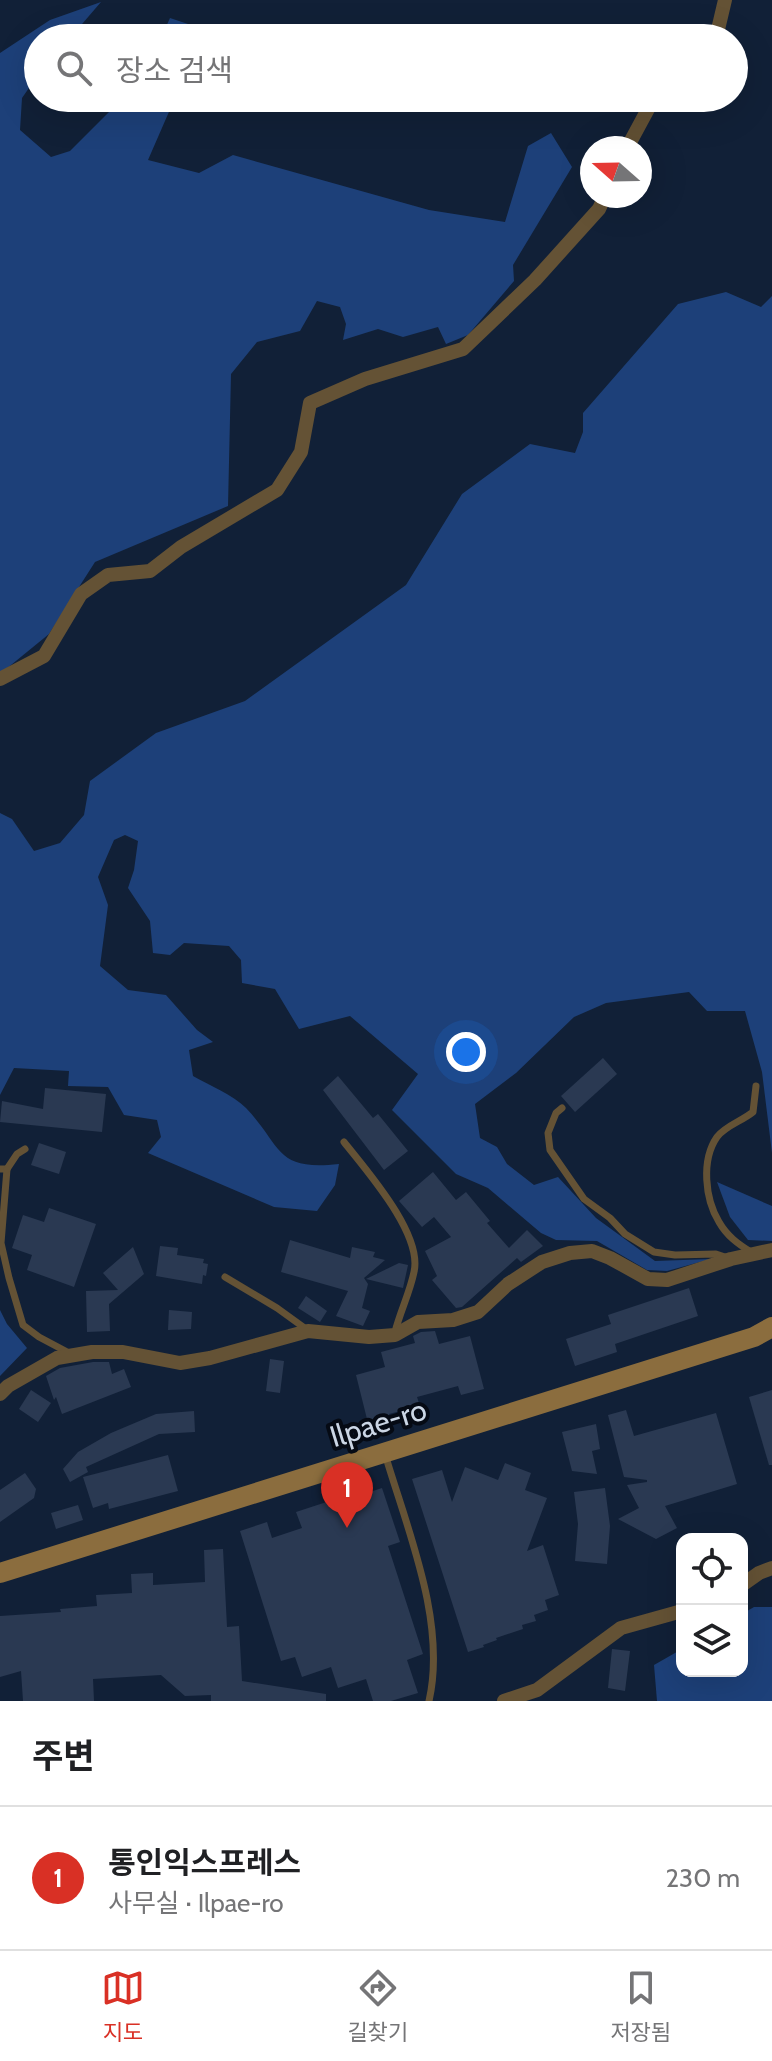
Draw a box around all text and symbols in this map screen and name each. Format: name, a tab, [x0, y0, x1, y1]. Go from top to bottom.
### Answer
search box	[24, 24, 748, 112]
icon: search	[52, 46, 96, 90]
text: 장소 검색	[116, 52, 233, 89]
north arrow	[580, 136, 652, 208]
your location	[446, 1032, 486, 1072]
street label: Ilpae-ro	[325, 1391, 431, 1455]
pin: 1	[321, 1462, 373, 1528]
map controls	[676, 1533, 748, 1677]
button: locate	[676, 1533, 748, 1605]
button: layers	[676, 1605, 748, 1677]
text: 주변	[32, 1735, 95, 1777]
text: 통인익스프레스	[108, 1844, 301, 1881]
text: 1	[53, 1862, 63, 1894]
text: 230 m	[666, 1862, 740, 1894]
text: 사무실 · Ilpae-ro	[108, 1887, 284, 1919]
tab: 지도	[101, 1966, 145, 2046]
tab: 길찾기	[347, 1966, 408, 2046]
tab: 저장됨	[610, 1966, 671, 2046]

